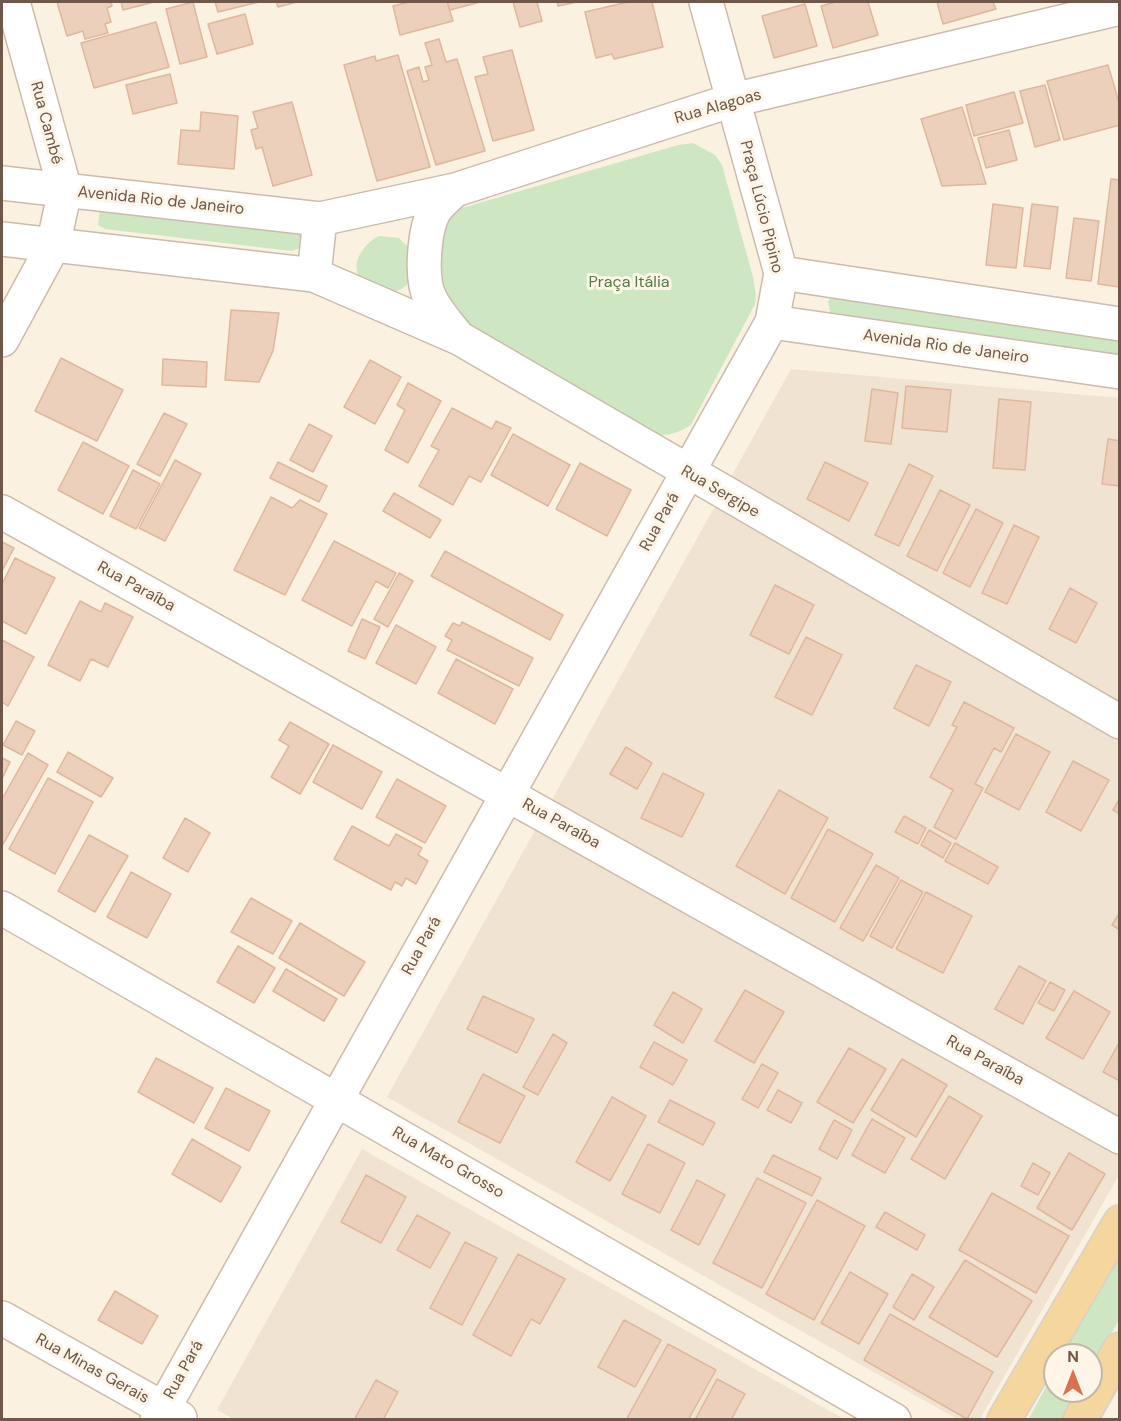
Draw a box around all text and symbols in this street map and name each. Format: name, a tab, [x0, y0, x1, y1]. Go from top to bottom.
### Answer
street label: Rua Cambé	[26, 79, 66, 167]
street label: Rua Alagoas	[672, 85, 764, 129]
street label: Praça Lúcio Pipino	[735, 139, 787, 275]
street label: Avenida Rio de Janeiro	[77, 183, 245, 219]
park label: Praça Itália	[589, 273, 669, 293]
street label: Avenida Rio de Janeiro	[862, 326, 1030, 368]
street label: Rua Sergipe	[677, 462, 763, 522]
street label: Rua Pará	[636, 489, 684, 555]
street label: Rua Paraíba	[94, 558, 178, 616]
street label: Rua Paraíba	[519, 795, 603, 853]
street label: Rua Pará	[398, 913, 446, 979]
street label: Rua Paraíba	[943, 1032, 1027, 1090]
street label: Rua Mato Grosso	[389, 1123, 507, 1203]
street label: Rua Minas Gerais	[32, 1330, 152, 1408]
street label: Rua Pará	[160, 1337, 208, 1403]
north arrow	[1043, 1343, 1103, 1403]
text: N	[1067, 1346, 1079, 1367]

